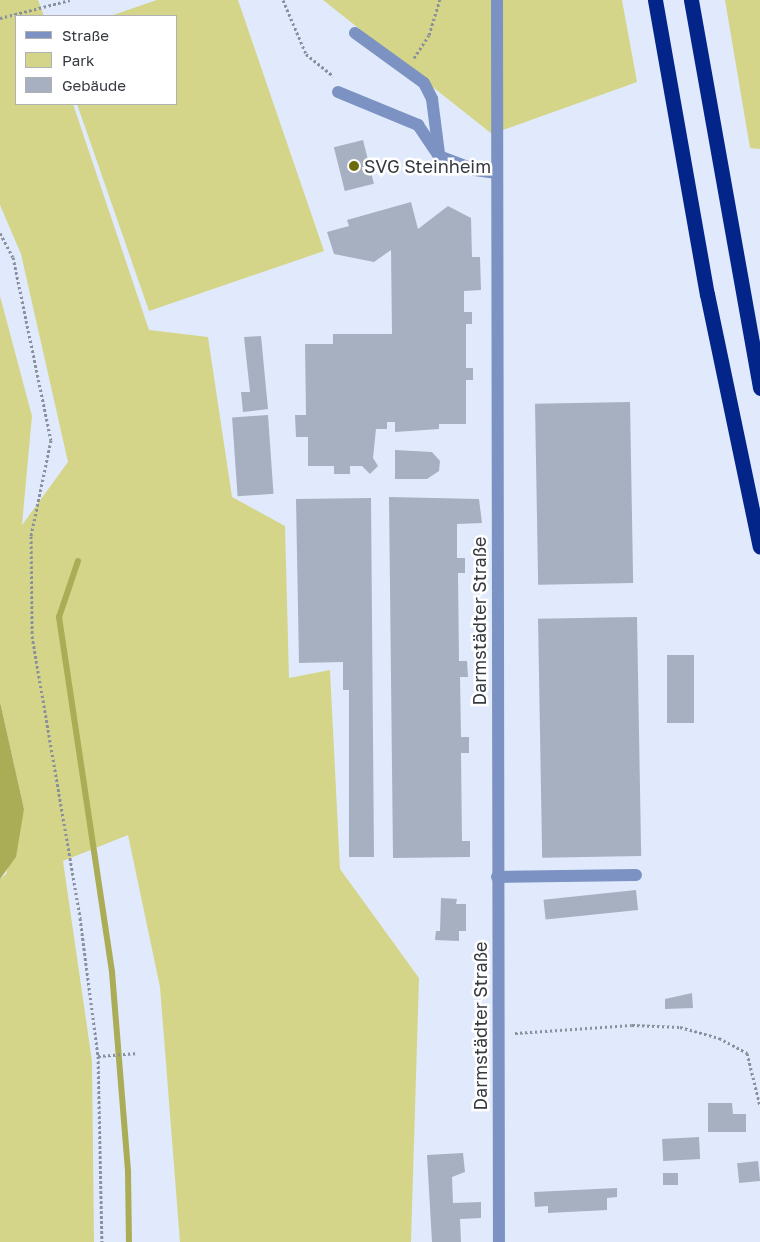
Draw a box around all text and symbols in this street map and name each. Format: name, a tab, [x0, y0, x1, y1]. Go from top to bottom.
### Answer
legend	[15, 15, 178, 105]
text: Straße	[62, 26, 109, 44]
text: Park	[62, 51, 94, 69]
text: Gebäude	[62, 76, 126, 94]
place label: SVG Steinheim	[364, 155, 491, 177]
marker: SVG Steinheim	[348, 160, 360, 172]
street label: Darmstädter Straße	[468, 536, 490, 706]
street label: Darmstädter Straße	[469, 941, 491, 1111]

